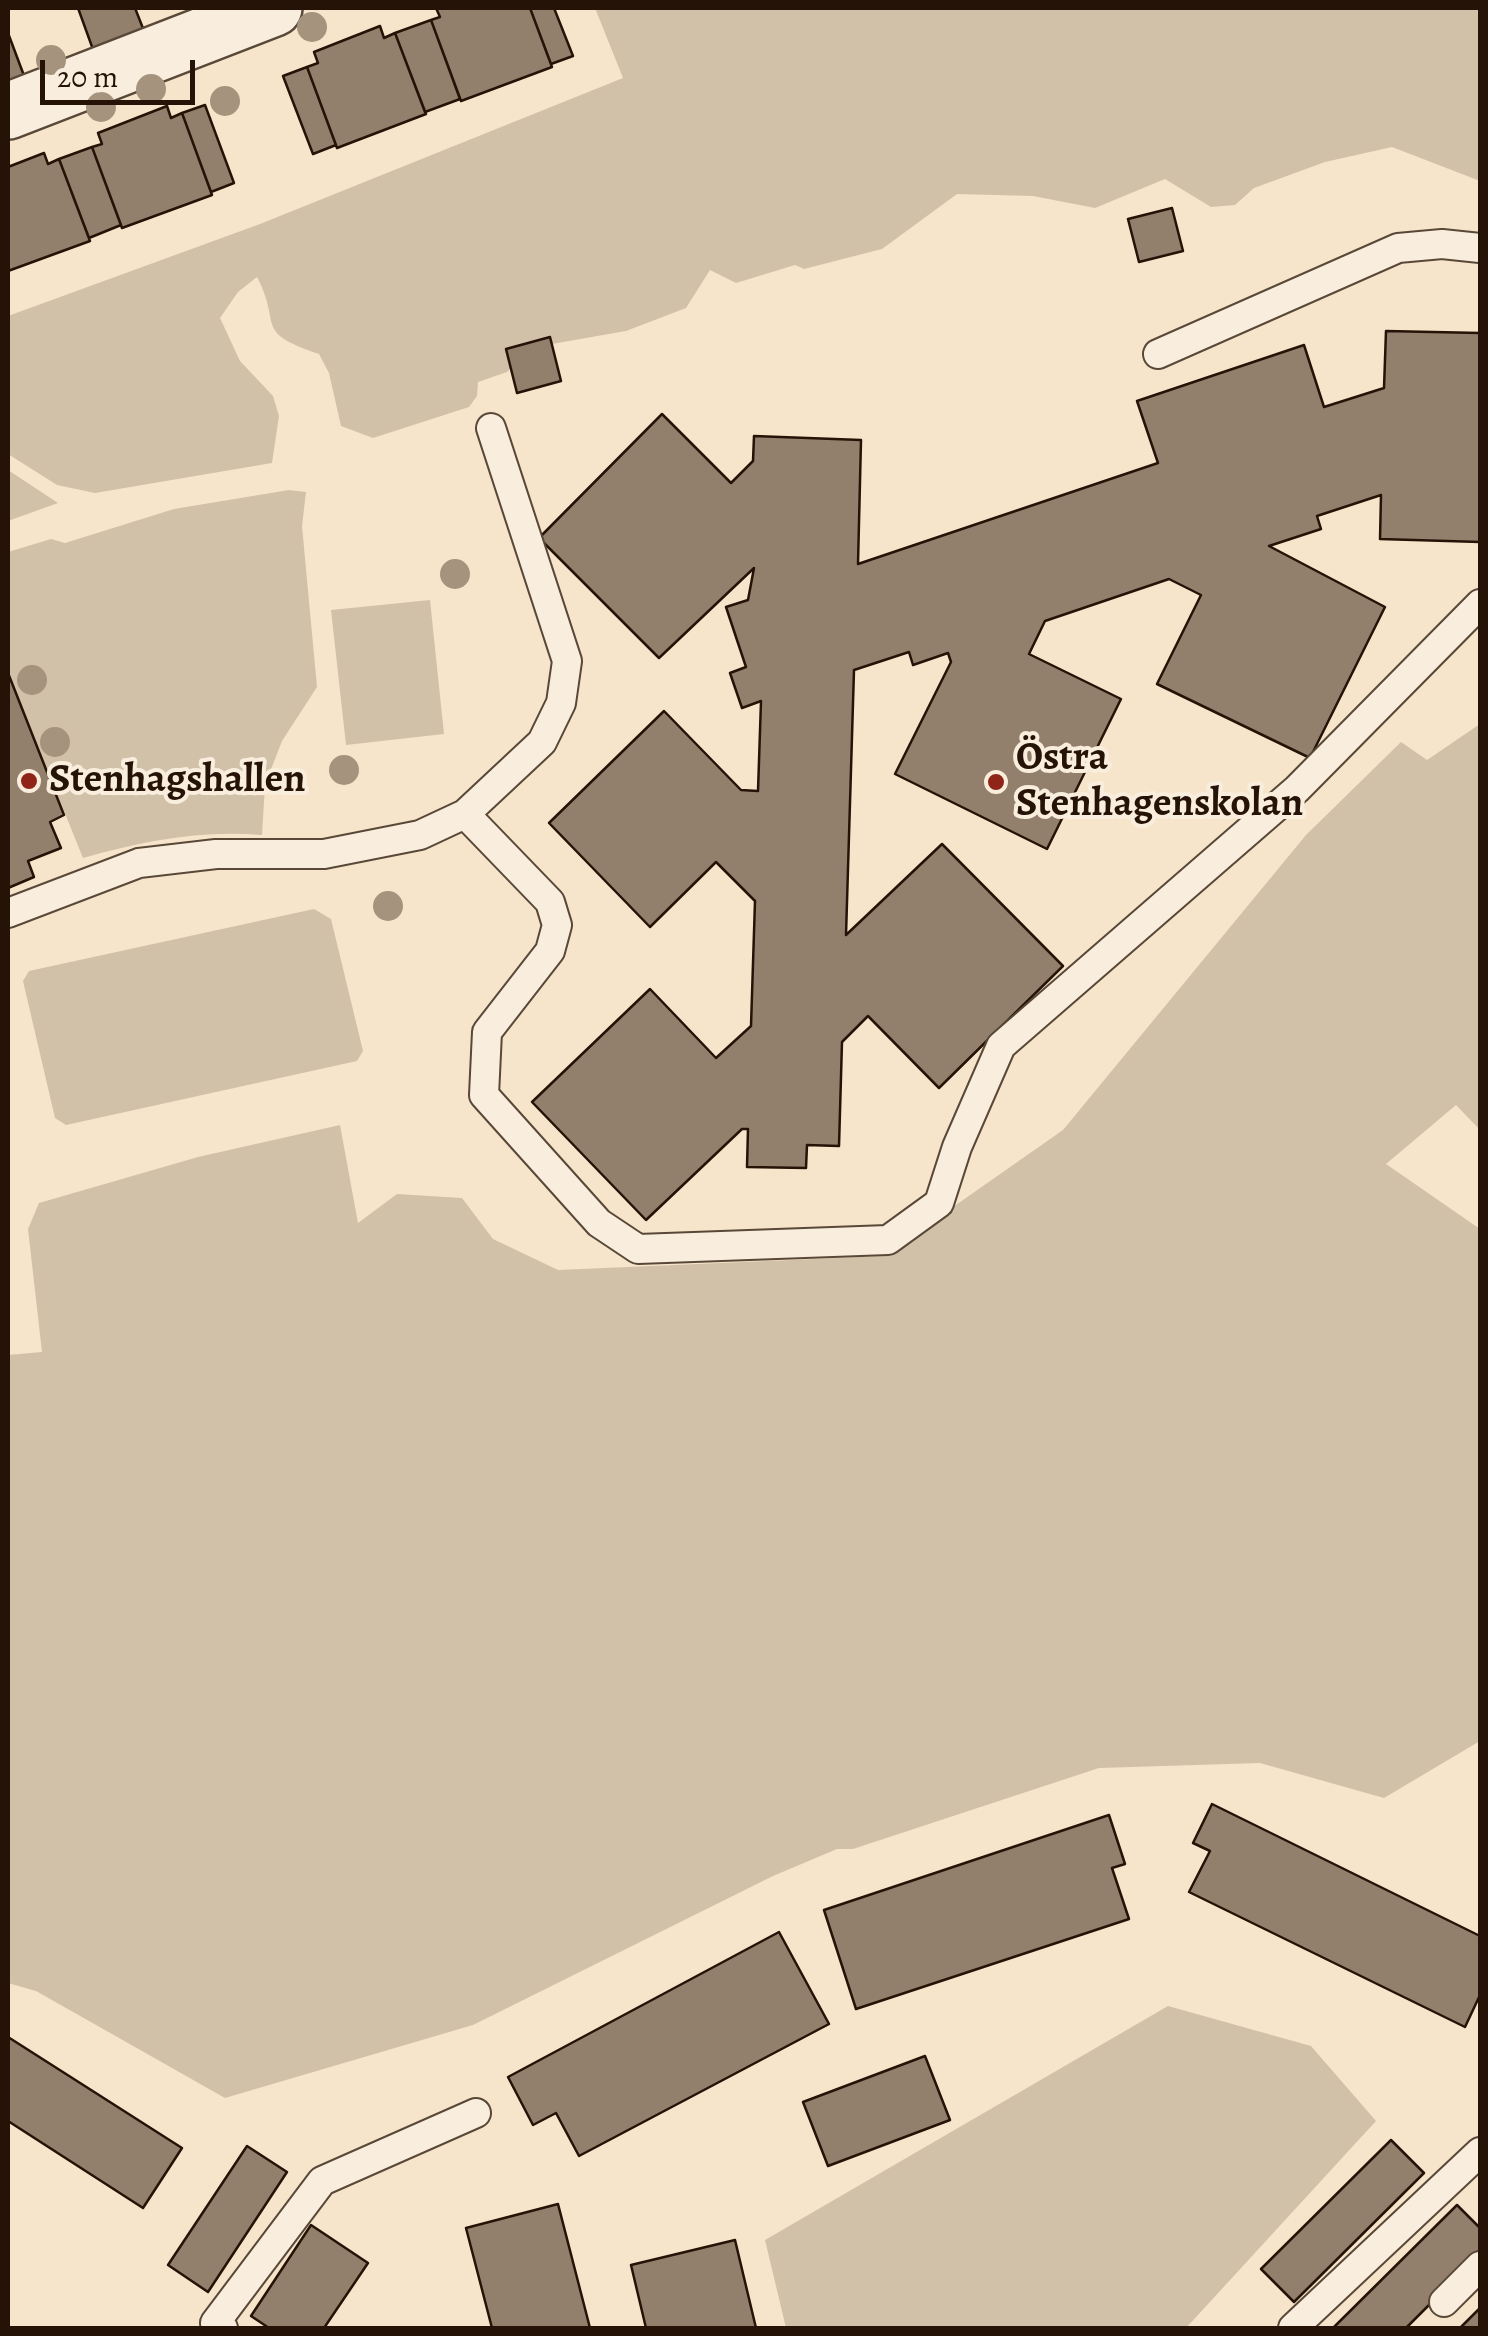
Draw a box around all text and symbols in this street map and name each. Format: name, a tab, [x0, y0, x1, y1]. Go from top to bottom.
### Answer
scale bar	[45, 40, 200, 102]
text: 20 m	[57, 57, 118, 97]
place label: Östra Stenhagenskolan	[1016, 735, 1303, 829]
place label: Stenhagshallen	[49, 757, 306, 805]
marker: Stenhagshallen	[18, 770, 40, 792]
marker: Östra Stenhagenskolan	[985, 771, 1007, 793]

